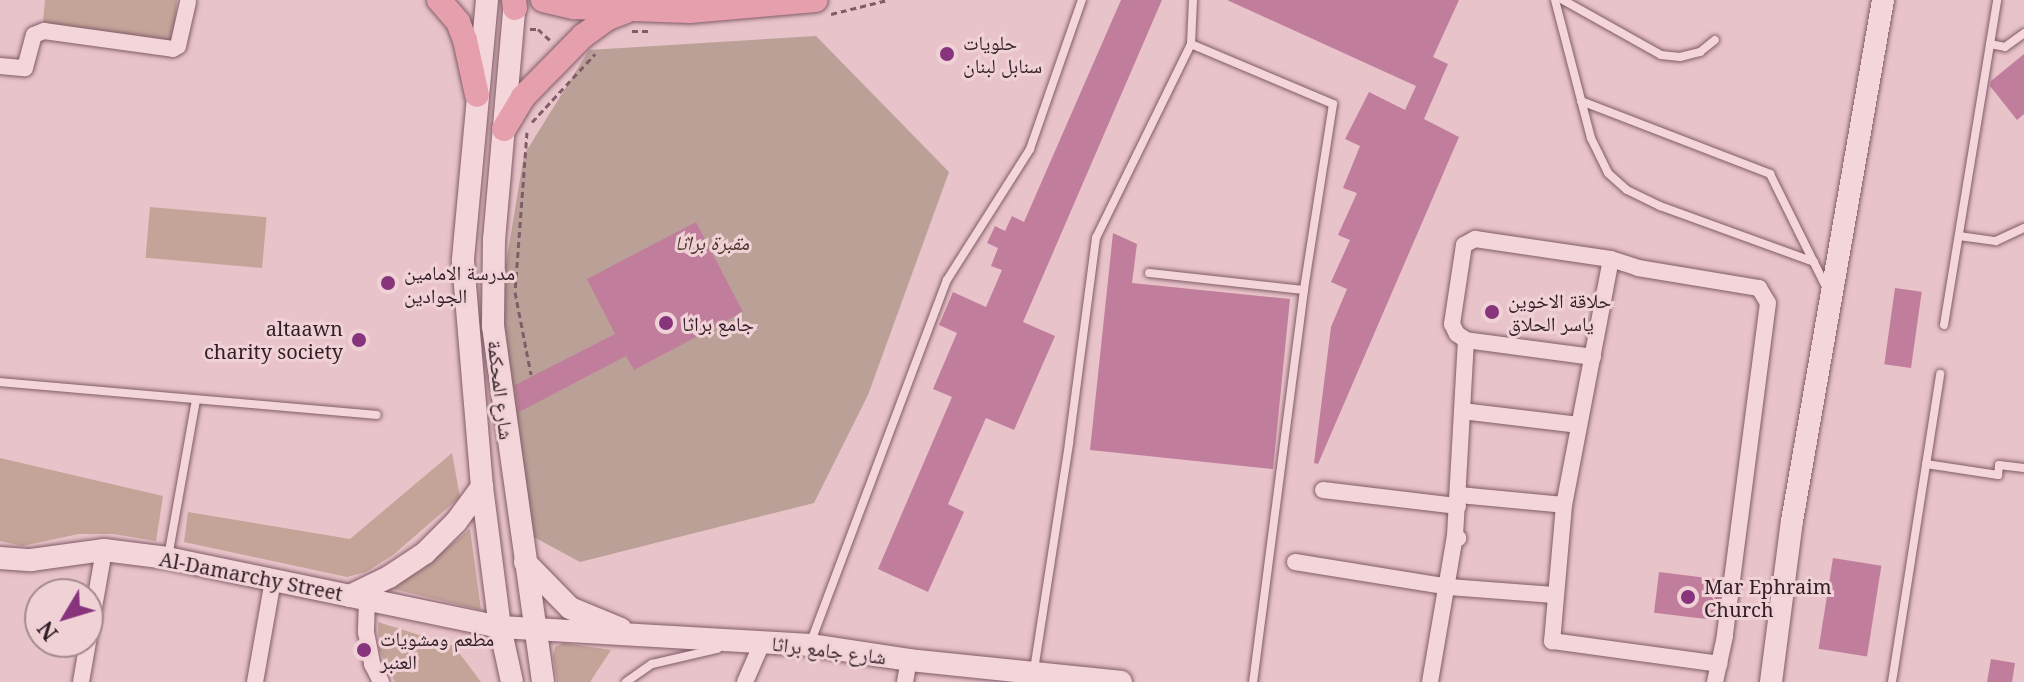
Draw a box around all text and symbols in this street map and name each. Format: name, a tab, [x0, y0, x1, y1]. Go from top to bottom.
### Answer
place label: حلويات سنابل لبنان	[963, 30, 1042, 77]
marker: حلويات سنابل لبنان	[938, 45, 956, 63]
park label: مقبرة براثا	[675, 230, 749, 254]
place label: مدرسة الامامين الجوادين	[404, 260, 515, 307]
marker: مدرسة الامامين الجوادين	[379, 274, 397, 292]
place label: حلاقة الاخوين ياسر الحلاق	[1508, 288, 1611, 335]
marker: حلاقة الاخوين ياسر الحلاق	[1483, 303, 1501, 321]
place label: جامع براثا	[682, 311, 754, 335]
marker: جامع براثا	[657, 314, 675, 332]
place label: altaawn charity society	[204, 316, 343, 363]
marker: altaawn charity society	[350, 331, 368, 349]
street label: شارع المحكمة	[483, 339, 519, 441]
street label: Al-Damarchy Street	[157, 546, 345, 606]
place label: Mar Ephraim Church	[1704, 574, 1832, 621]
north arrow	[24, 578, 104, 658]
marker: Mar Ephraim Church	[1679, 588, 1697, 606]
text: N	[30, 615, 64, 648]
place label: مطعم ومشويات العنبر	[380, 626, 494, 673]
street label: شارع جامع براثا	[770, 631, 888, 669]
marker: مطعم ومشويات العنبر	[355, 641, 373, 659]

